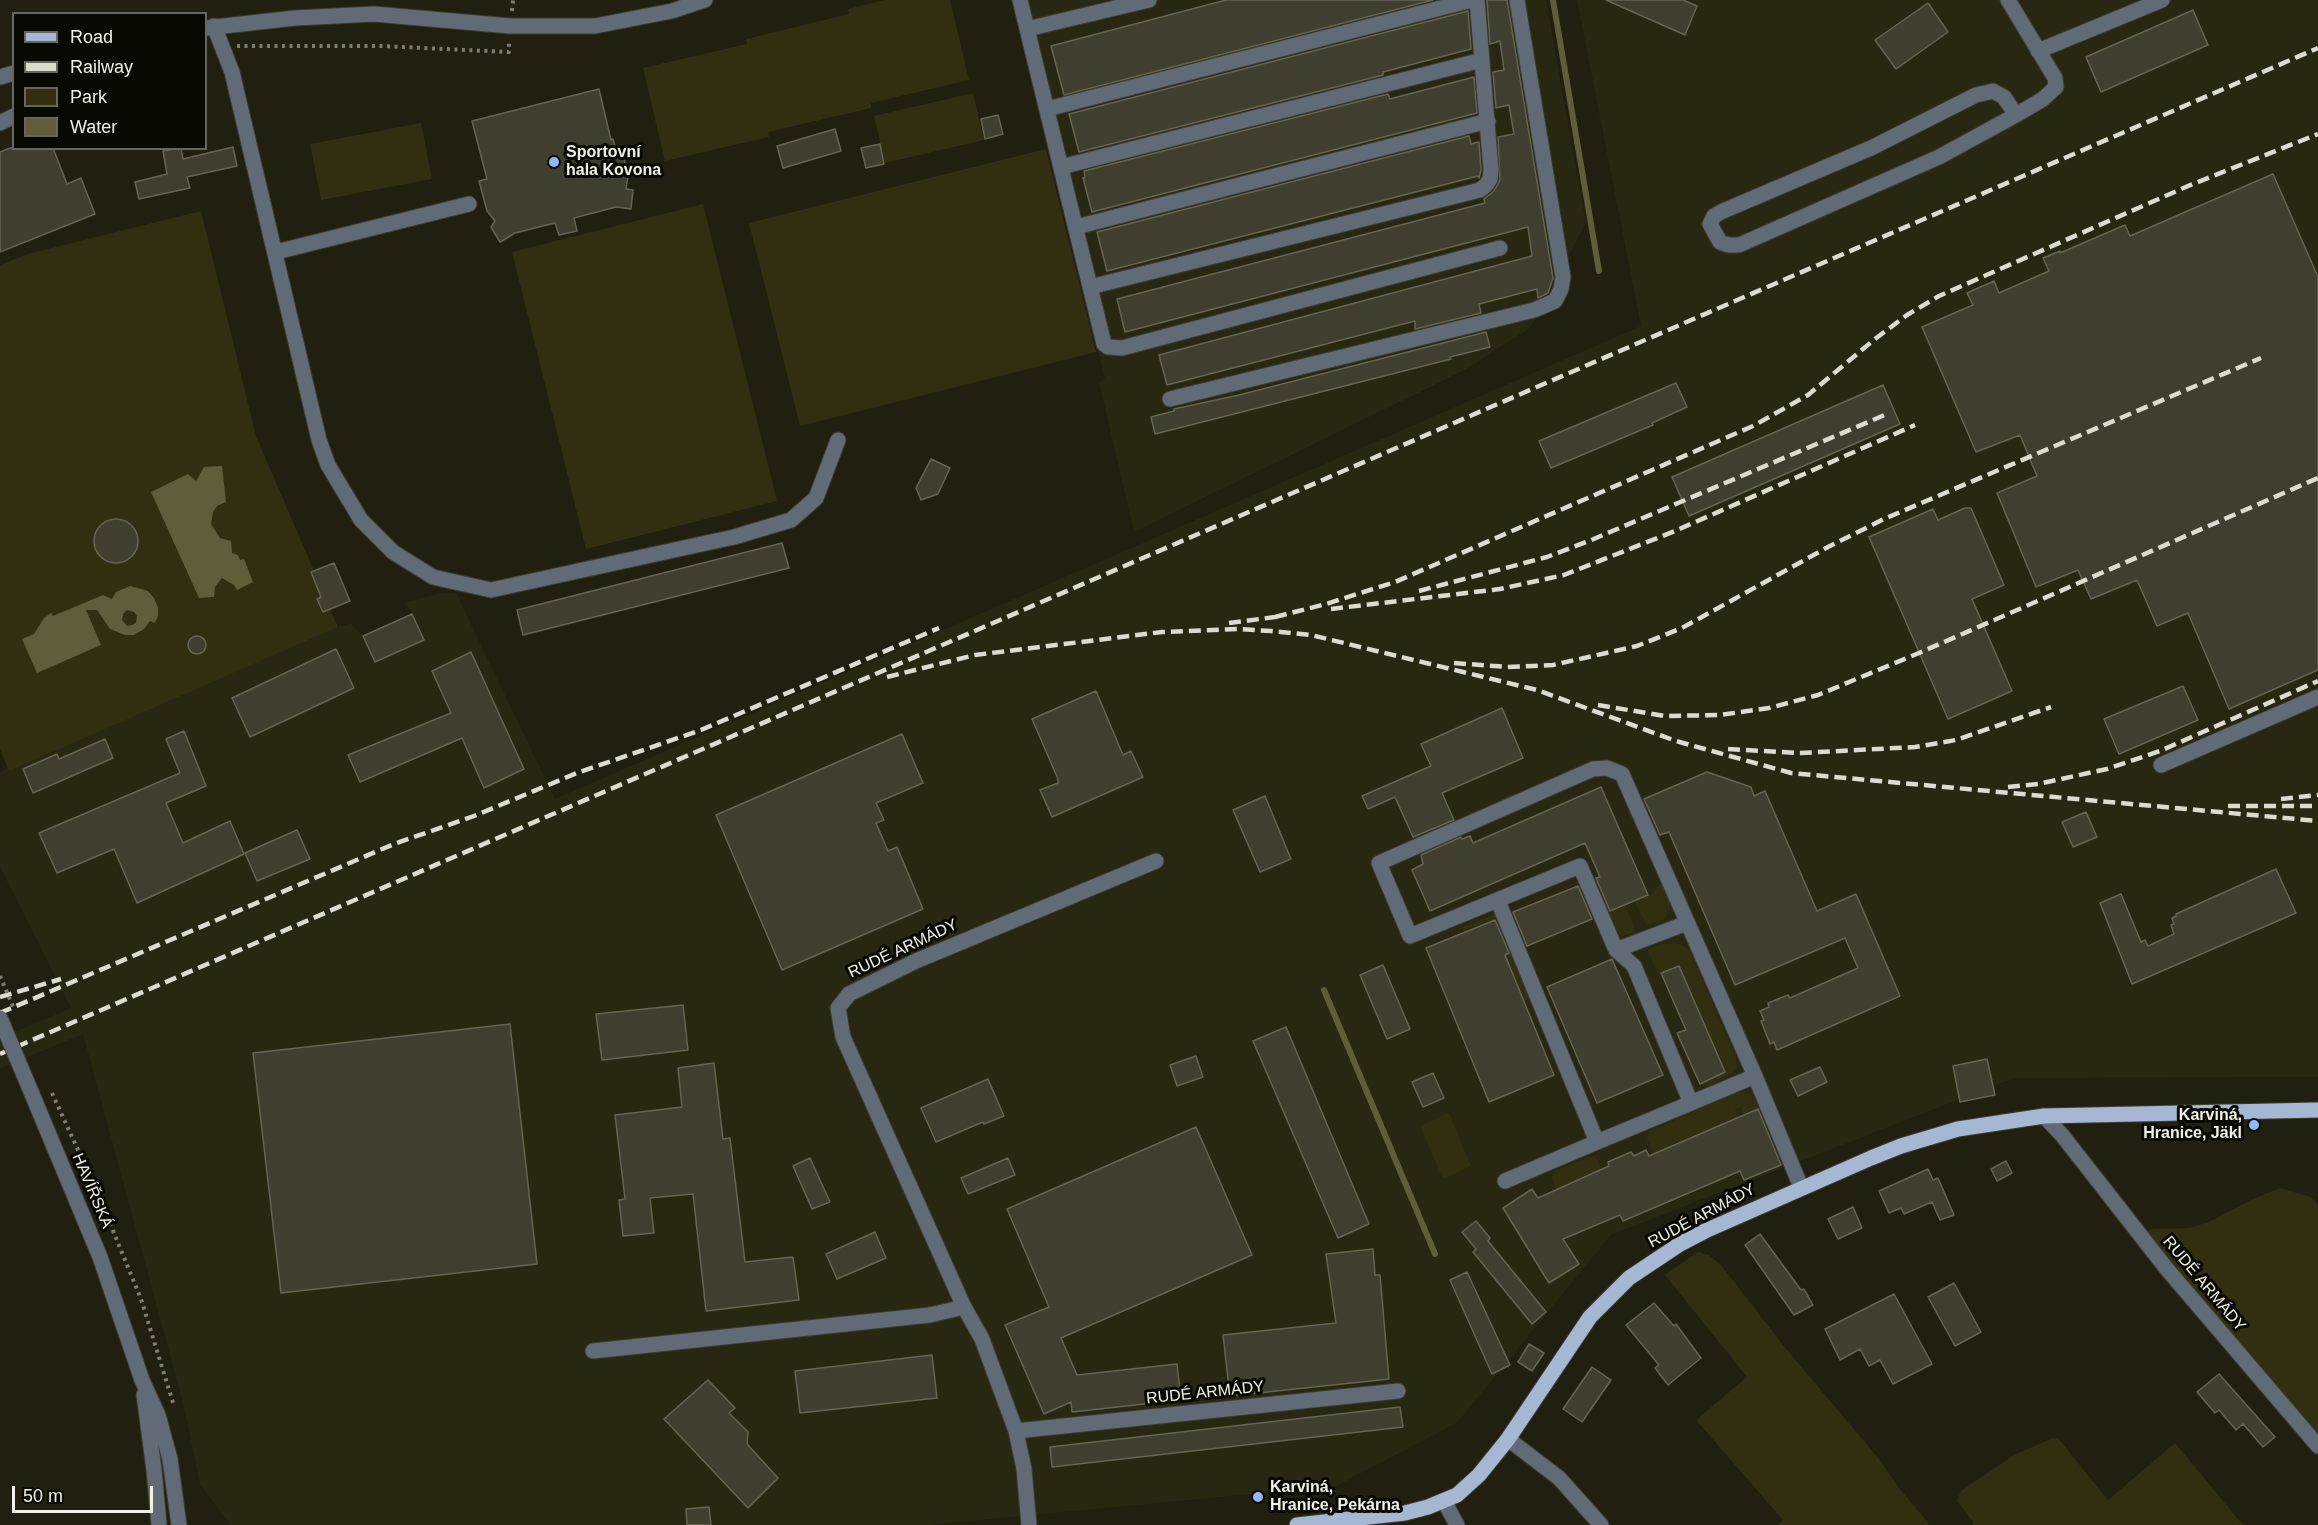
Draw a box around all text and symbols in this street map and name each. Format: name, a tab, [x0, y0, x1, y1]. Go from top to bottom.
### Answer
legend	[12, 12, 207, 150]
text: Road	[70, 27, 113, 47]
text: Railway	[70, 57, 133, 77]
text: Park	[70, 87, 107, 107]
text: Water	[70, 117, 117, 137]
place label: Sportovní hala Kovona	[566, 143, 661, 181]
marker: Sportovní hala Kovona	[547, 155, 561, 169]
street label: RUDÉ ARMÁDY	[845, 915, 961, 983]
place label: Karviná, Hranice, Jäkl	[2143, 1106, 2242, 1144]
marker: Karviná, Hranice, Jäkl	[2247, 1118, 2261, 1132]
street label: HAVÍŘSKÁ	[68, 1151, 116, 1231]
street label: RUDÉ ARMÁDY	[1645, 1180, 1759, 1252]
street label: RUDÉ ARMÁDY	[2159, 1233, 2249, 1335]
street label: RUDÉ ARMÁDY	[1145, 1377, 1265, 1409]
scale bar	[15, 1474, 156, 1512]
place label: Karviná, Hranice, Pekárna	[1270, 1478, 1400, 1516]
text: 50 m	[23, 1486, 63, 1506]
marker: Karviná, Hranice, Pekárna	[1251, 1490, 1265, 1504]

